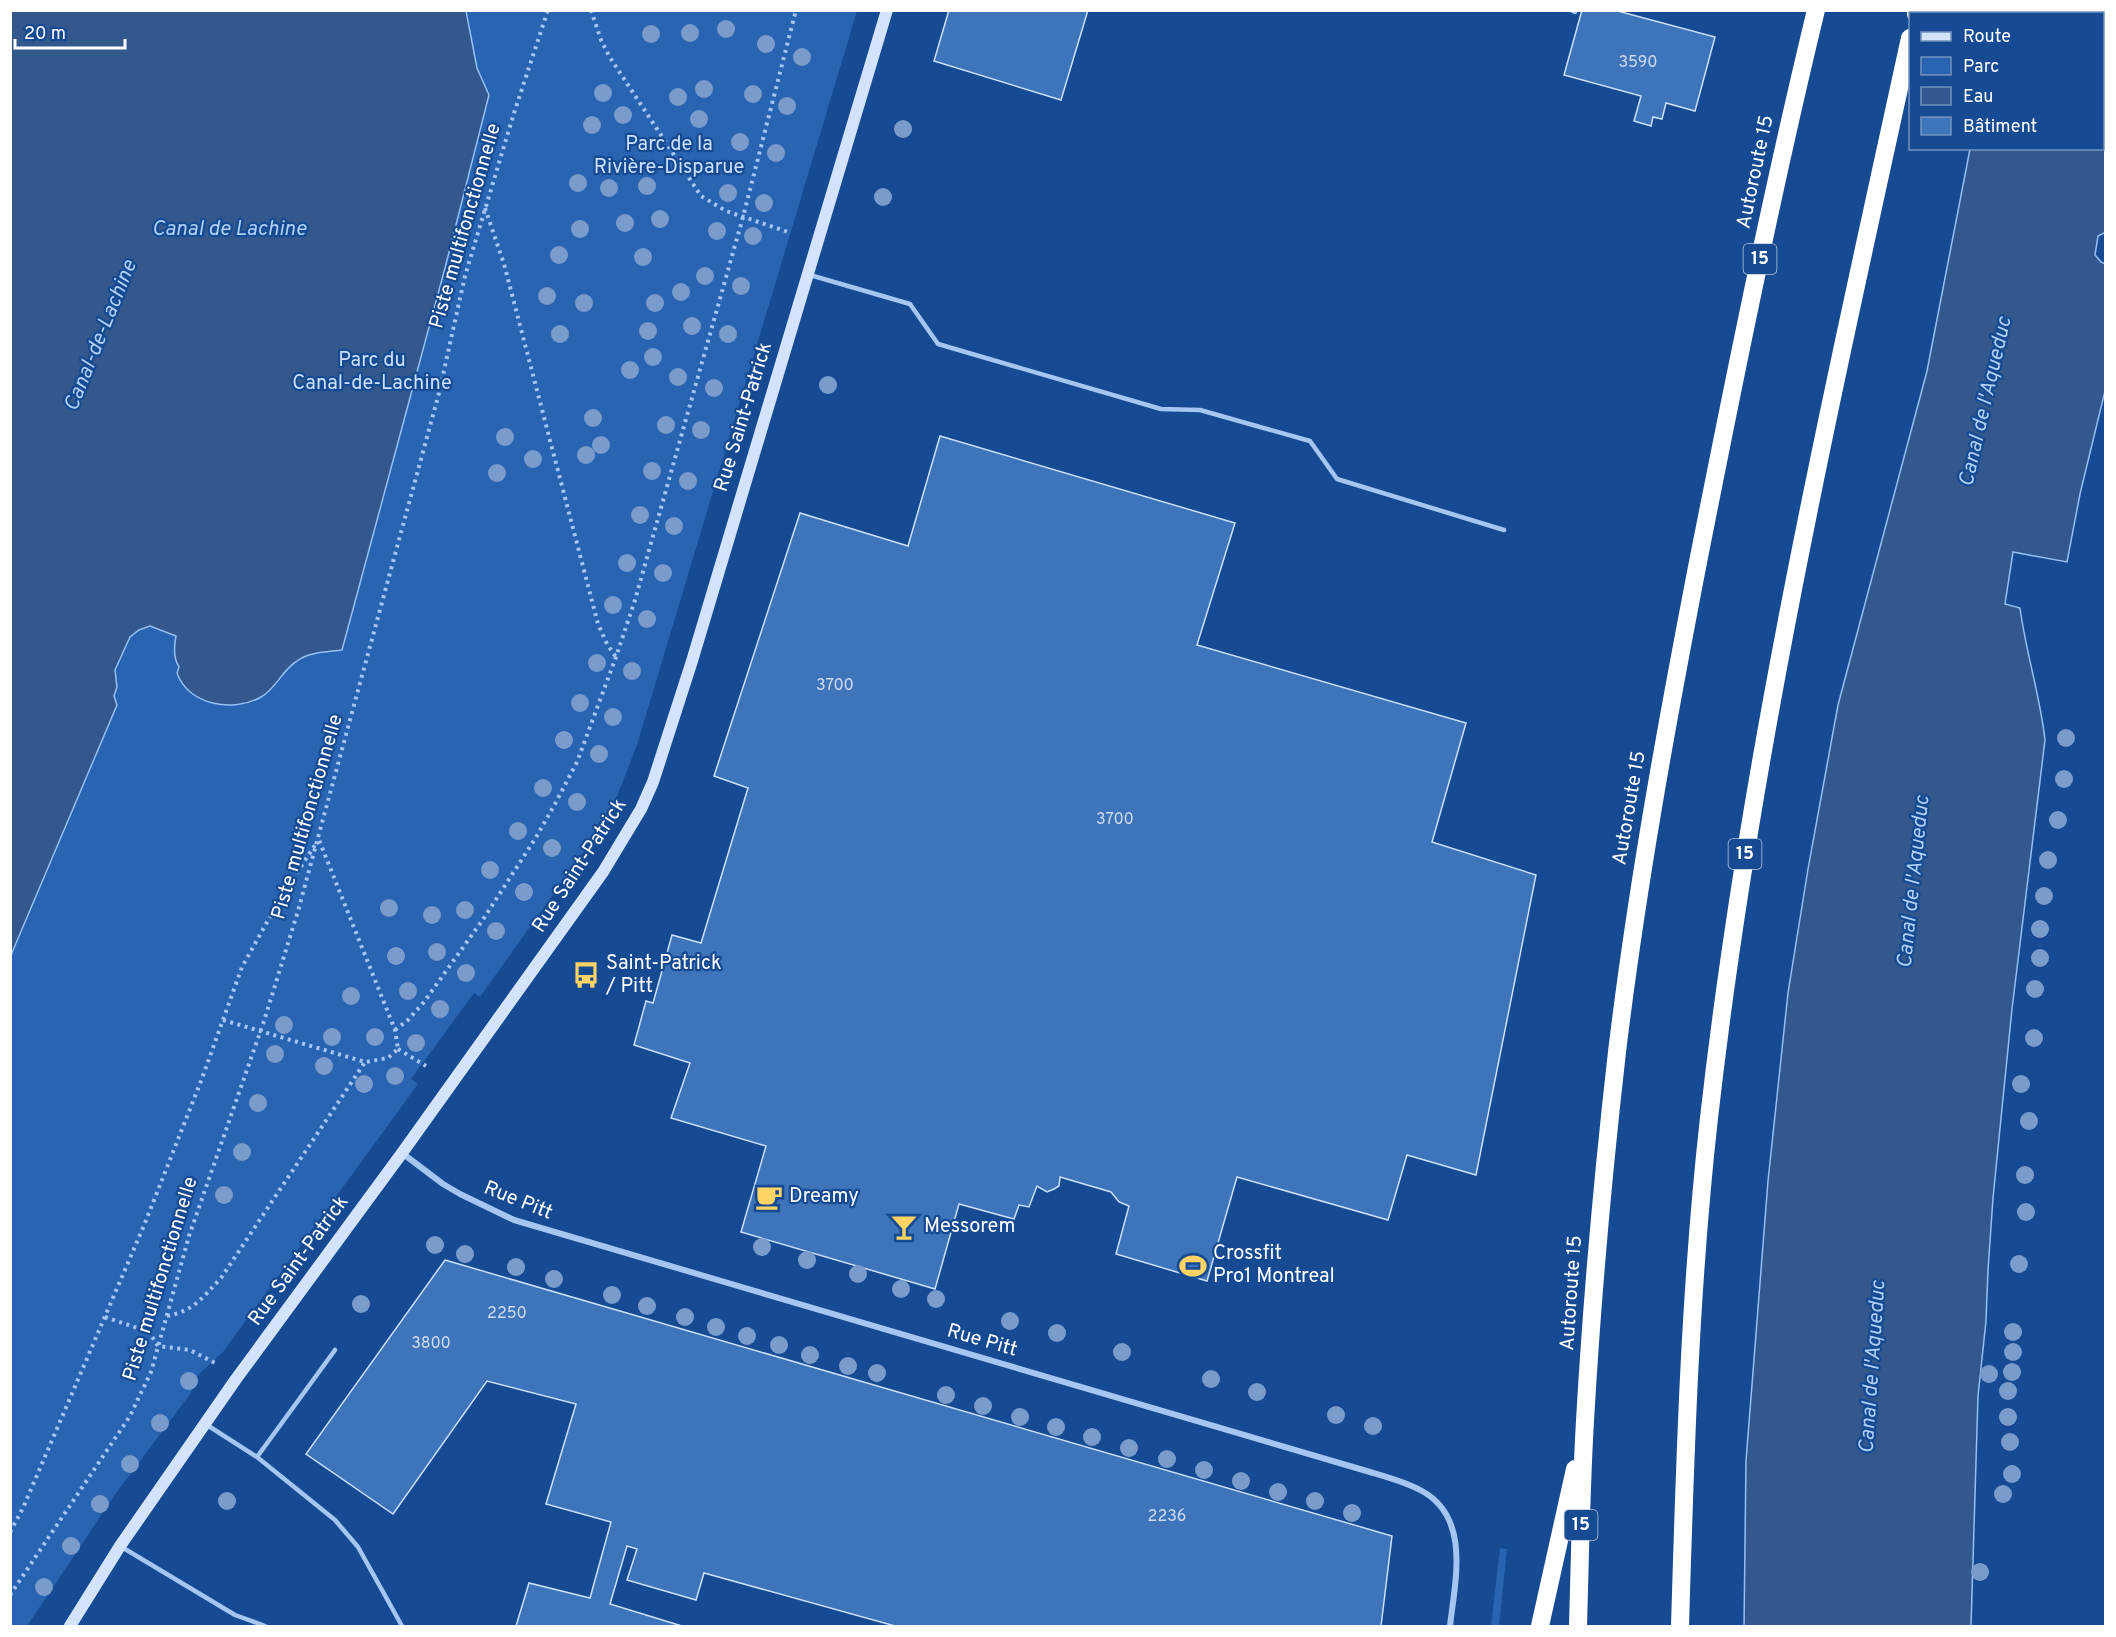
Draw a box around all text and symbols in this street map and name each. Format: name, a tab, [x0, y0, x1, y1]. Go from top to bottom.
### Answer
scale bar	[15, 12, 124, 50]
legend	[1909, 12, 2104, 150]
text: 20 m	[24, 23, 66, 46]
text: Route	[1963, 26, 2011, 49]
house number: 3590	[1618, 53, 1658, 73]
text: Parc	[1963, 56, 1999, 79]
text: Eau	[1963, 86, 1993, 109]
street label: Autoroute 15	[1731, 113, 1781, 231]
text: Bâtiment	[1963, 116, 2037, 139]
street label: Piste multifonctionnelle	[424, 120, 508, 332]
park label: Parc de la Rivière-Disparue	[594, 132, 744, 181]
water label: Canal de Lachine	[152, 216, 307, 243]
road number: 15	[1744, 244, 1776, 274]
water label: Canal-de-Lachine	[58, 255, 144, 416]
water label: Canal de l'Aqueduc	[1953, 314, 2019, 490]
street label: Rue Saint-Patrick	[709, 339, 779, 495]
park label: Parc du Canal-de-Lachine	[292, 348, 452, 397]
house number: 3700	[816, 676, 854, 696]
street label: Piste multifonctionnelle	[266, 711, 350, 923]
street label: Autoroute 15	[1607, 749, 1653, 867]
water label: Canal de l'Aqueduc	[1892, 793, 1937, 970]
street label: Rue Saint-Patrick	[527, 794, 633, 938]
house number: 3700	[1096, 810, 1134, 830]
road number: 15	[1728, 839, 1762, 869]
place label: Saint-Patrick / Pitt	[605, 951, 722, 1000]
bus stop icon: Saint-Patrick / Pitt	[571, 960, 601, 990]
street label: Piste multifonctionnelle	[118, 1174, 204, 1384]
street label: Rue Pitt	[480, 1175, 556, 1227]
cafe icon: Dreamy	[754, 1182, 784, 1212]
place label: Dreamy	[789, 1184, 859, 1210]
street label: Rue Saint-Patrick	[243, 1191, 355, 1331]
bar icon: Messorem	[889, 1212, 919, 1242]
place label: Messorem	[924, 1214, 1015, 1240]
street label: Autoroute 15	[1555, 1234, 1589, 1352]
place label: Crossfit Pro1 Montreal	[1213, 1241, 1335, 1290]
sports icon: Crossfit Pro1 Montreal	[1178, 1251, 1208, 1281]
water label: Canal de l'Aqueduc	[1853, 1279, 1893, 1454]
house number: 2250	[487, 1304, 527, 1324]
street label: Rue Pitt	[944, 1319, 1020, 1363]
house number: 3800	[411, 1334, 451, 1354]
house number: 2236	[1148, 1507, 1186, 1527]
road number: 15	[1564, 1510, 1598, 1540]

